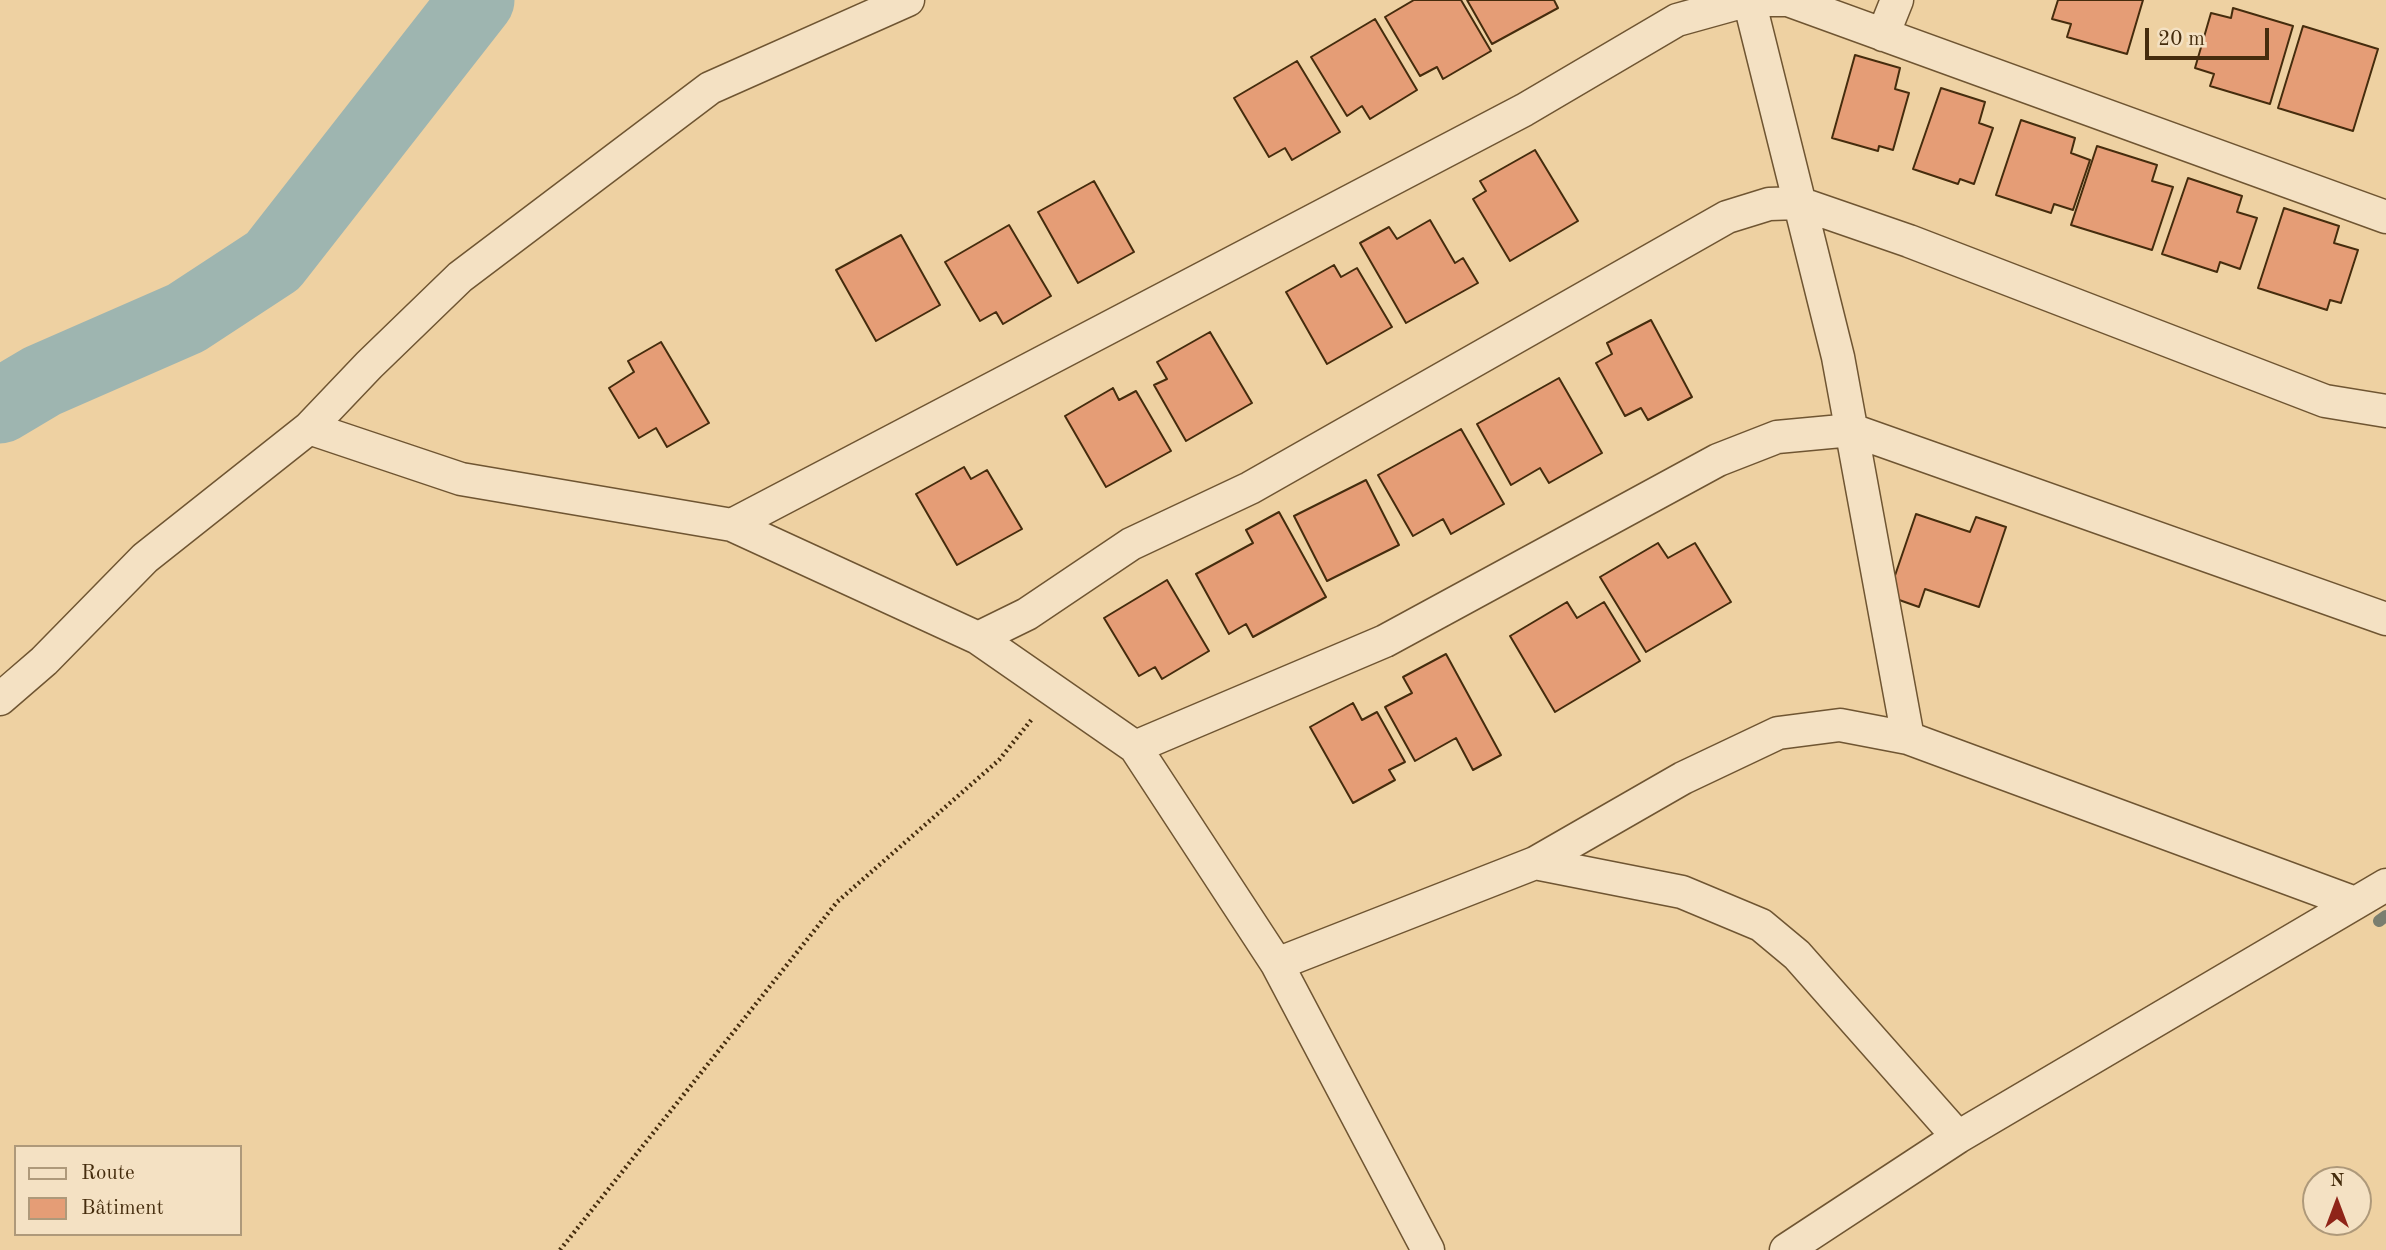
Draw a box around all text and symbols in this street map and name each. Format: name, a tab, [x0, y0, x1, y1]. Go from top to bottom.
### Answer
scale bar	[2148, 14, 2272, 58]
text: 20 m	[2158, 29, 2205, 50]
legend	[14, 1145, 242, 1236]
text: Route	[81, 1163, 135, 1184]
north arrow	[2302, 1166, 2372, 1236]
text: N	[2330, 1172, 2344, 1191]
text: Bâtiment	[81, 1198, 164, 1219]

